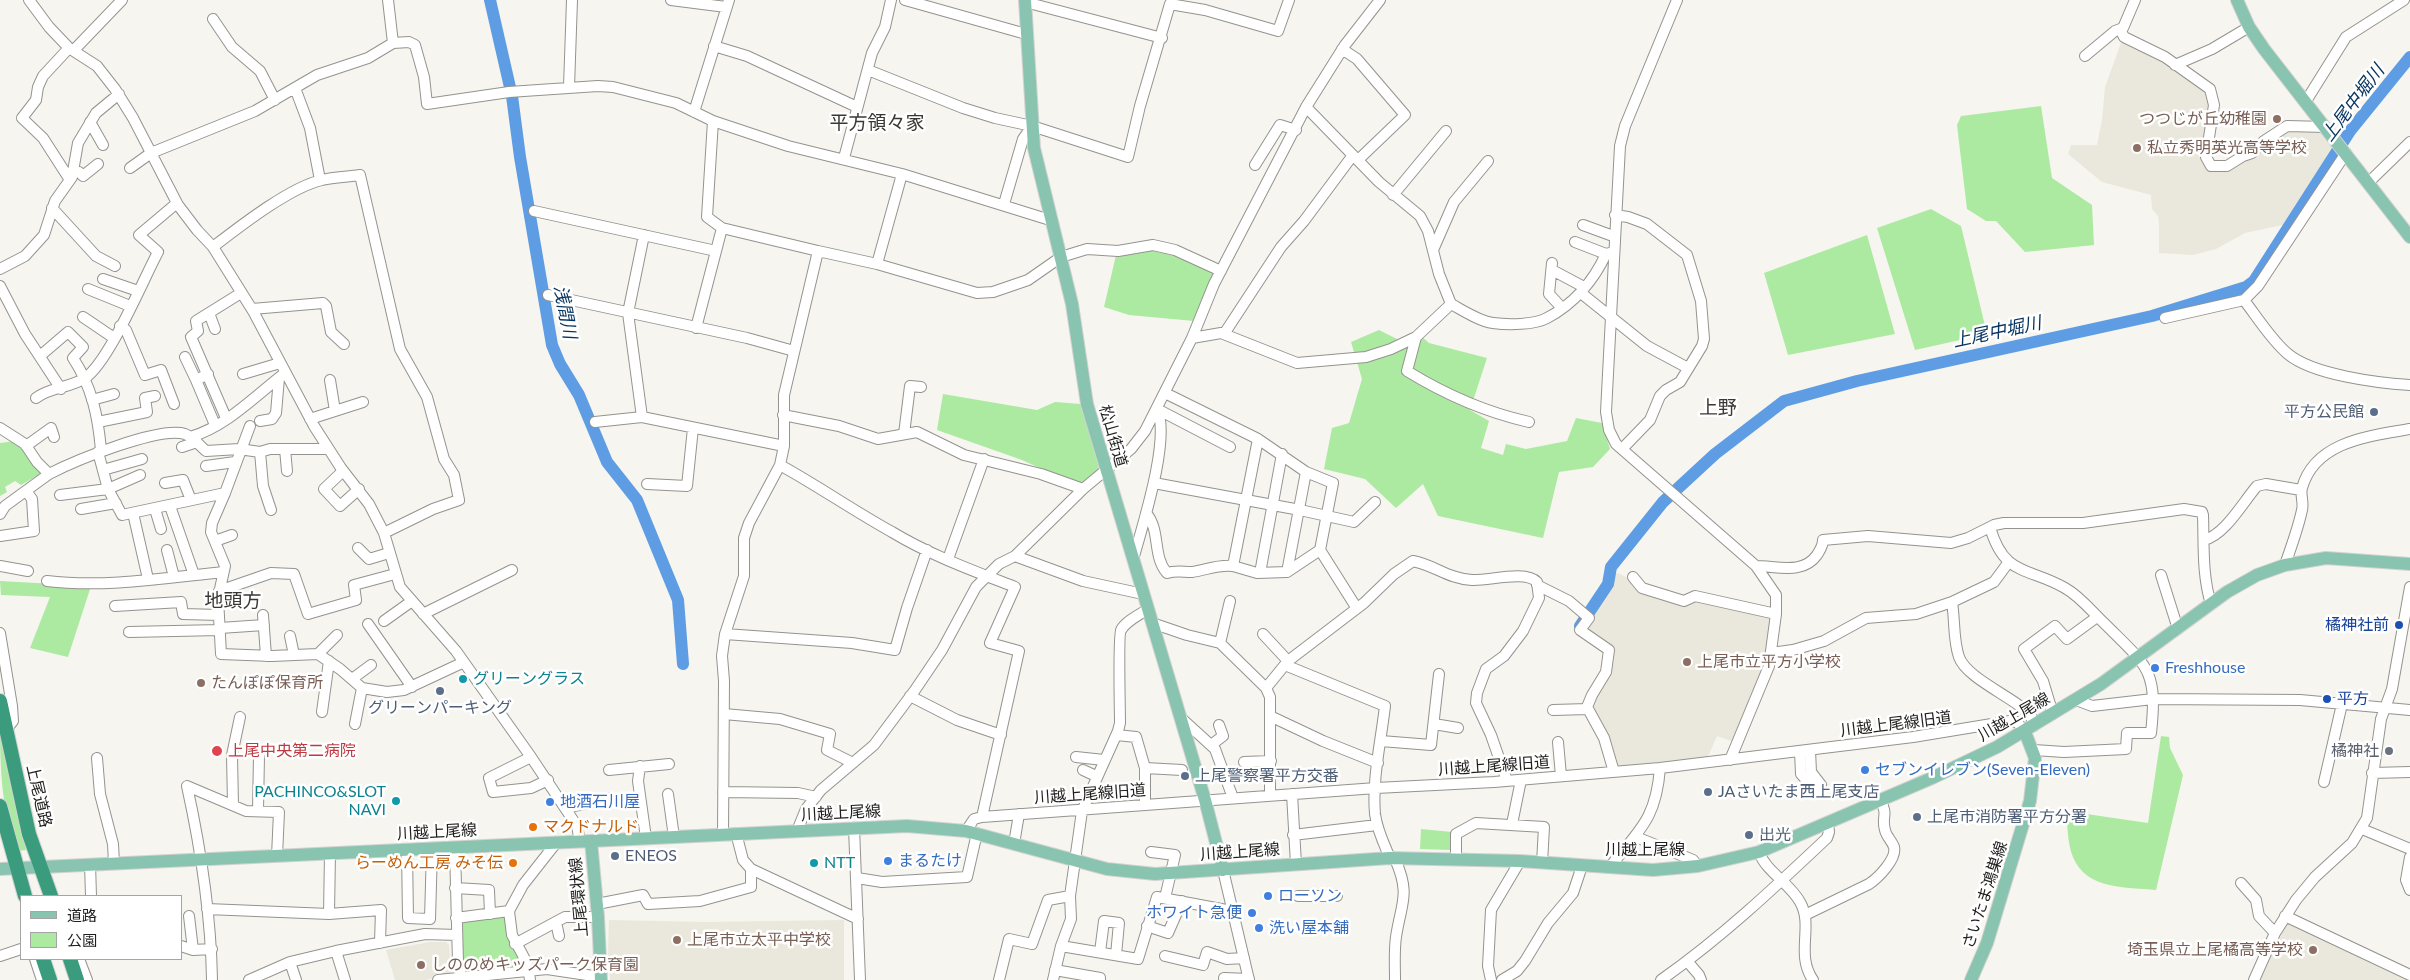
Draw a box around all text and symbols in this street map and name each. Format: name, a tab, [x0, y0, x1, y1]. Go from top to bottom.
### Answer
water label: 上尾中堀川	[2317, 61, 2389, 145]
place label: つつじが丘幼稚園	[2139, 109, 2267, 129]
district label: 平方領々家	[830, 112, 924, 134]
marker: つつじが丘幼稚園	[2271, 113, 2283, 125]
place label: 私立秀明英光高等学校	[2147, 138, 2307, 158]
marker: 私立秀明英光高等学校	[2131, 142, 2143, 154]
water label: 浅間川	[549, 283, 581, 341]
water label: 上尾中堀川	[1951, 312, 2043, 352]
district label: 上野	[1699, 397, 1737, 419]
place label: 平方公民館	[2284, 402, 2364, 422]
street label: 松山街道	[1095, 403, 1131, 469]
marker: 平方公民館	[2368, 406, 2380, 418]
district label: 地頭方	[205, 590, 261, 612]
place label: 橘神社前	[2325, 615, 2389, 635]
marker: 橘神社前	[2393, 619, 2405, 631]
place label: 上尾市立平方小学校	[1697, 652, 1841, 672]
marker: 上尾市立平方小学校	[1681, 656, 1693, 668]
place label: Freshhouse	[2165, 658, 2245, 678]
marker: Freshhouse	[2149, 662, 2161, 674]
place label: グリーングラス	[473, 669, 585, 689]
place label: たんぽぽ保育所	[211, 673, 323, 693]
marker: グリーングラス	[457, 673, 469, 685]
marker: たんぽぽ保育所	[195, 677, 207, 689]
marker: グリーンパーキング	[434, 685, 446, 697]
street label: 川越上尾線	[1975, 689, 2053, 745]
place label: 平方	[2337, 689, 2369, 709]
marker: 平方	[2321, 693, 2333, 705]
place label: グリーンパーキング	[368, 698, 512, 718]
street label: 川越上尾線旧道	[1839, 708, 1953, 740]
place label: 上尾中央第二病院	[228, 741, 356, 761]
place label: 橘神社	[2331, 741, 2379, 761]
marker: 上尾中央第二病院	[210, 744, 224, 758]
marker: 橘神社	[2383, 745, 2395, 757]
street label: 川越上尾線旧道	[1437, 753, 1551, 779]
place label: セブンイレブン(Seven-Eleven)	[1875, 760, 2090, 780]
street label: 上尾道路	[22, 763, 56, 829]
marker: セブンイレブン(Seven-Eleven)	[1859, 764, 1871, 776]
place label: 上尾警察署平方交番	[1195, 766, 1339, 786]
marker: 上尾警察署平方交番	[1179, 770, 1191, 782]
street label: 川越上尾線旧道	[1033, 781, 1147, 807]
place label: PACHINCO&SLOT NAVI	[254, 782, 386, 820]
place label: JAさいたま西上尾支店	[1718, 782, 1879, 802]
marker: JAさいたま西上尾支店	[1702, 786, 1714, 798]
place label: 地酒石川屋	[560, 792, 640, 812]
marker: PACHINCO&SLOT NAVI	[390, 795, 402, 807]
marker: 地酒石川屋	[544, 796, 556, 808]
street label: 川越上尾線	[801, 801, 881, 825]
place label: 上尾市消防署平方分署	[1927, 807, 2087, 827]
marker: 上尾市消防署平方分署	[1911, 811, 1923, 823]
place label: マクドナルド	[543, 817, 639, 837]
street label: 川越上尾線	[397, 820, 477, 844]
marker: マクドナルド	[527, 821, 539, 833]
place label: 出光	[1759, 825, 1791, 845]
marker: 出光	[1743, 829, 1755, 841]
street label: さいたま鴻巣線	[1959, 839, 2011, 951]
street label: 川越上尾線	[1199, 840, 1281, 864]
street label: 川越上尾線	[1605, 840, 1685, 860]
place label: ENEOS	[625, 846, 677, 866]
marker: ENEOS	[609, 850, 621, 862]
place label: まるたけ	[898, 851, 962, 871]
place label: らーめん工房 みそ伝	[355, 853, 503, 873]
place label: NTT	[824, 853, 855, 873]
marker: まるたけ	[882, 855, 894, 867]
street label: 上尾環状線	[566, 856, 592, 938]
marker: らーめん工房 みそ伝	[507, 857, 519, 869]
marker: NTT	[808, 857, 820, 869]
place label: ローソン	[1278, 886, 1342, 906]
marker: ローソン	[1262, 890, 1274, 902]
legend	[20, 895, 182, 960]
place label: ホワイト急便	[1146, 903, 1242, 923]
text: 道路	[67, 906, 97, 924]
marker: ホワイト急便	[1246, 907, 1258, 919]
place label: 洗い屋本舗	[1269, 918, 1349, 938]
marker: 洗い屋本舗	[1253, 922, 1265, 934]
place label: 上尾市立太平中学校	[687, 930, 831, 950]
text: 公園	[67, 931, 97, 949]
marker: 上尾市立太平中学校	[671, 934, 683, 946]
place label: 埼玉県立上尾橘高等学校	[2127, 940, 2303, 960]
marker: 埼玉県立上尾橘高等学校	[2307, 944, 2319, 956]
place label: しののめキッズパーク保育園	[431, 955, 639, 975]
marker: しののめキッズパーク保育園	[415, 959, 427, 971]

